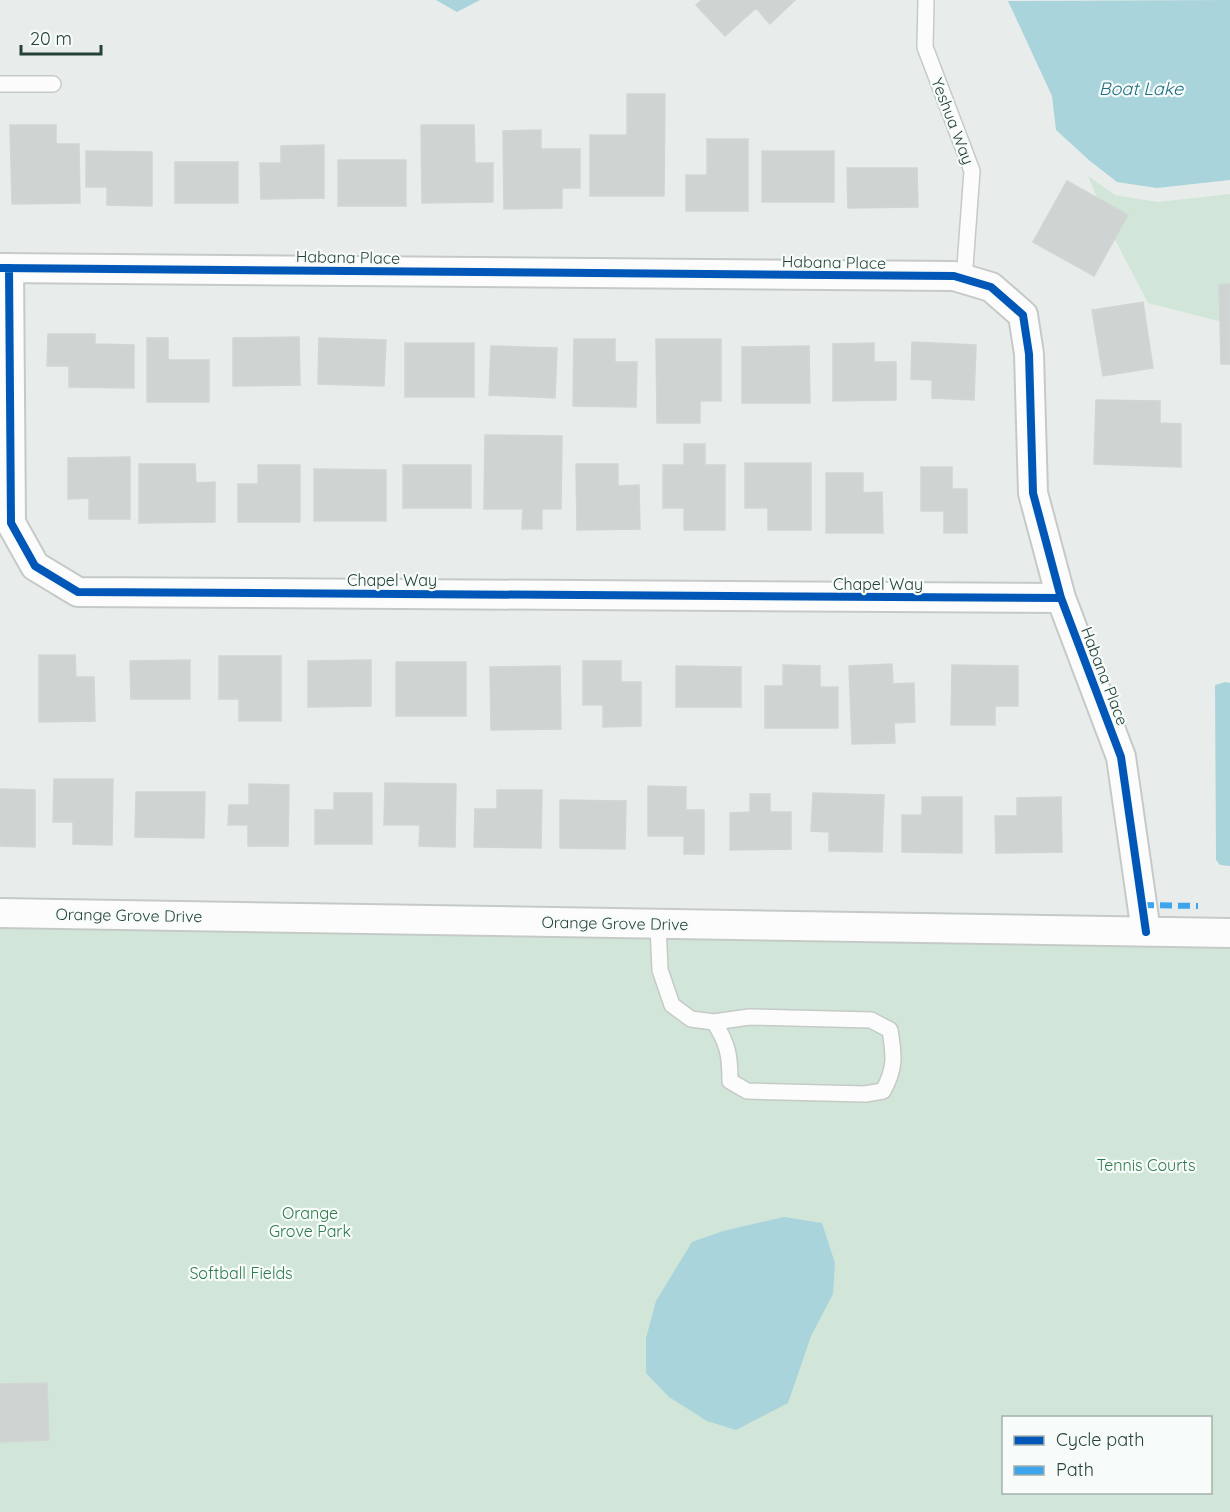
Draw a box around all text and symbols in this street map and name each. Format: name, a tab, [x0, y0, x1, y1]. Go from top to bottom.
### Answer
scale bar	[21, 18, 100, 56]
text: 20 m	[30, 27, 72, 50]
street label: Yeshua Way	[927, 75, 979, 167]
water label: Boat Lake	[1099, 77, 1184, 100]
street label: Habana Place	[296, 246, 400, 268]
street label: Habana Place	[782, 251, 886, 273]
street label: Chapel Way	[347, 570, 437, 590]
street label: Chapel Way	[833, 574, 923, 594]
street label: Habana Place	[1077, 624, 1133, 728]
street label: Orange Grove Drive	[55, 904, 203, 926]
street label: Orange Grove Drive	[541, 912, 689, 934]
park label: Tennis Courts	[1096, 1155, 1196, 1175]
park label: Orange Grove Park	[269, 1203, 351, 1241]
park label: Softball Fields	[189, 1263, 293, 1283]
legend	[1002, 1416, 1212, 1494]
text: Cycle path	[1056, 1428, 1144, 1451]
text: Path	[1056, 1458, 1094, 1481]

